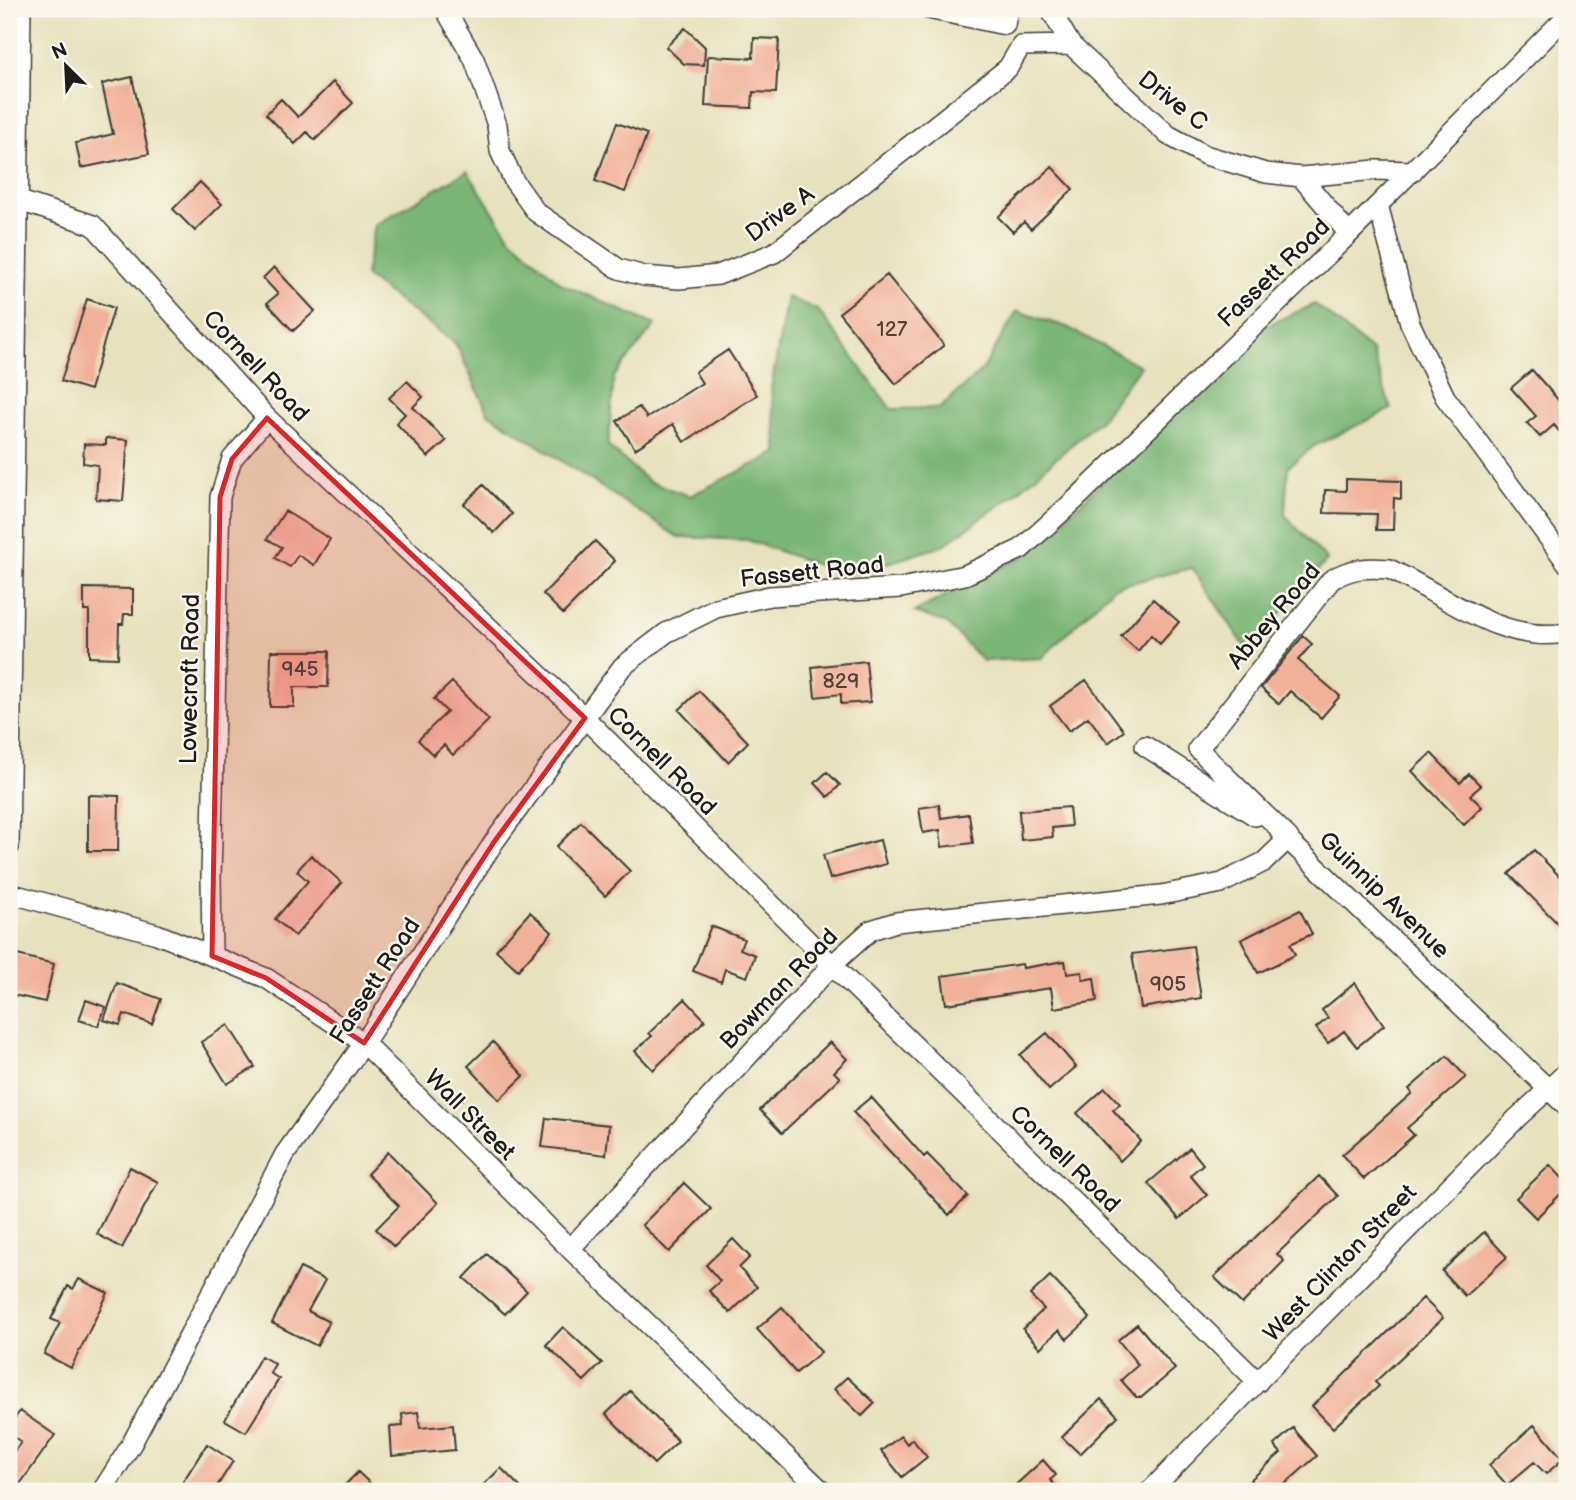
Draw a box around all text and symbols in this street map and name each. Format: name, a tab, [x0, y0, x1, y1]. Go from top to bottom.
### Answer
north arrow	[32, 32, 102, 102]
text: N	[48, 38, 71, 65]
street label: Drive C	[1133, 65, 1213, 137]
street label: Drive A	[740, 179, 820, 249]
street label: Fassett Road	[1212, 212, 1336, 334]
street label: Cornell Road	[197, 304, 315, 428]
house number: 127	[877, 317, 908, 342]
street label: Fassett Road	[739, 550, 885, 594]
street label: Abbey Road	[1221, 557, 1327, 675]
street label: Lowecroft Road	[174, 593, 206, 765]
house number: 945	[282, 657, 318, 682]
house number: 829	[823, 669, 859, 694]
street label: Cornell Road	[601, 700, 723, 822]
street label: Guinnip Avenue	[1313, 825, 1455, 965]
street label: Fassett Road	[324, 913, 426, 1049]
street label: Bowman Road	[714, 922, 844, 1056]
house number: 905	[1150, 972, 1186, 997]
street label: Wall Street	[418, 1063, 522, 1167]
street label: Cornell Road	[1004, 1099, 1126, 1219]
street label: West Clinton Street	[1257, 1178, 1423, 1348]

